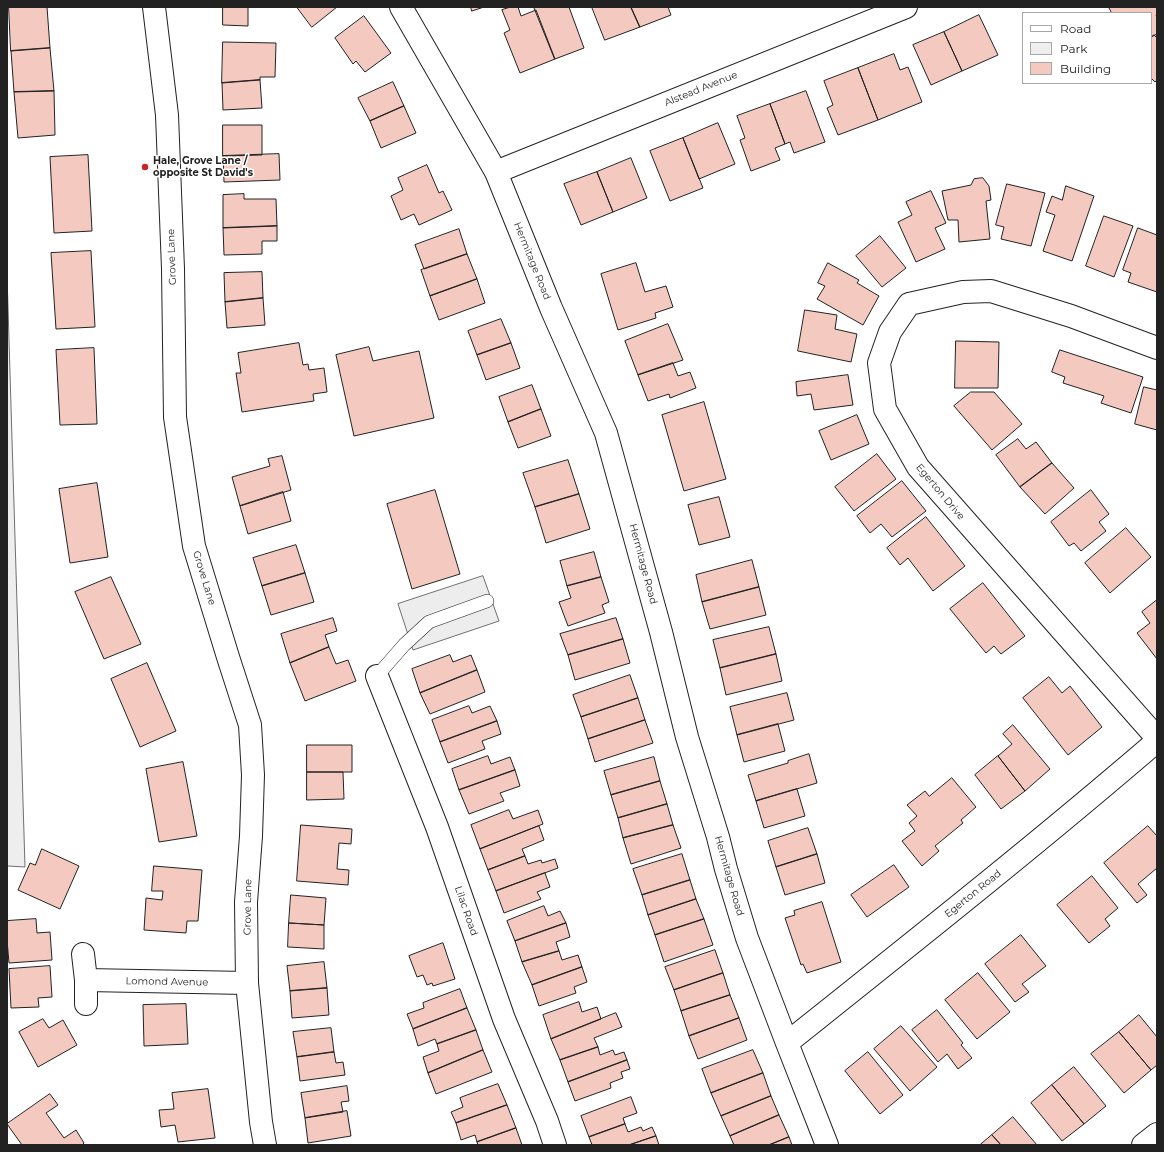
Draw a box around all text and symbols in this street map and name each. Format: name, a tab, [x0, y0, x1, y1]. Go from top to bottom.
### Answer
legend	[1022, 12, 1152, 84]
text: Road	[1060, 21, 1091, 36]
text: Park	[1060, 41, 1087, 56]
text: Building	[1060, 61, 1111, 76]
street label: Alstead Avenue	[663, 69, 739, 109]
place label: Hale, Grove Lane / opposite St David's	[153, 155, 253, 178]
marker: Hale, Grove Lane / opposite St David's	[140, 162, 150, 172]
street label: Hermitage Road	[511, 220, 553, 302]
street label: Grove Lane	[165, 229, 179, 285]
street label: Egerton Drive	[913, 462, 967, 522]
street label: Hermitage Road	[626, 522, 660, 606]
street label: Grove Lane	[190, 549, 218, 607]
street label: Hermitage Road	[712, 835, 746, 917]
street label: Egerton Road	[942, 868, 1004, 920]
street label: Grove Lane	[242, 879, 254, 935]
street label: Lilac Road	[452, 885, 480, 937]
street label: Lomond Avenue	[125, 975, 209, 989]

